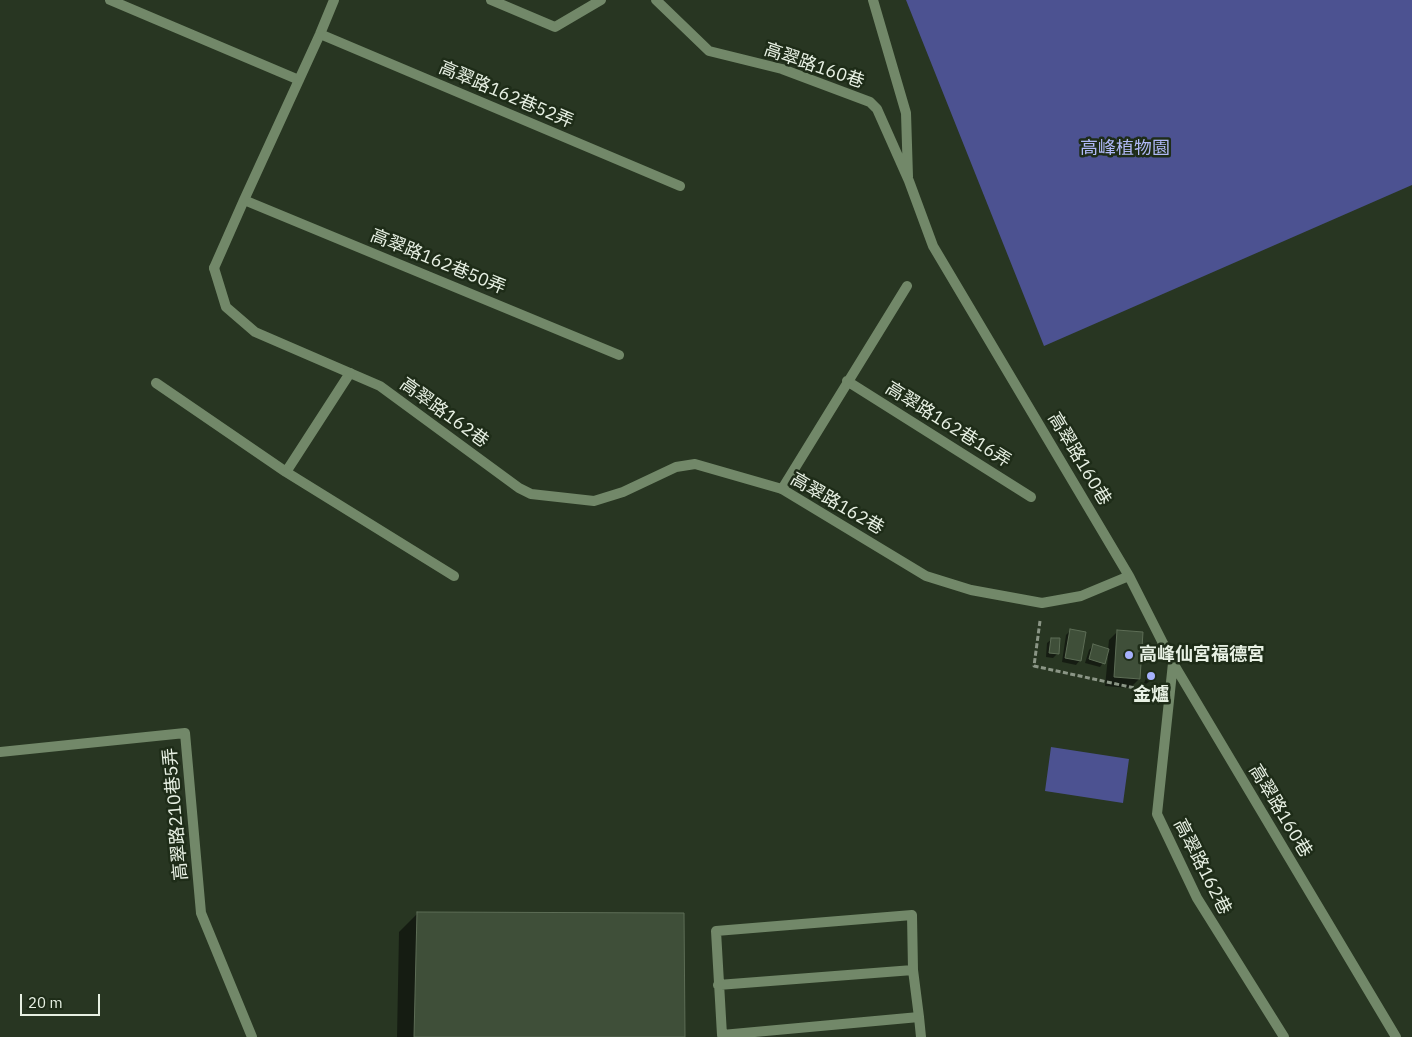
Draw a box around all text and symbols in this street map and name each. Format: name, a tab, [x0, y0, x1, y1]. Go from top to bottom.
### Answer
street label: 高翠路160巷	[761, 39, 867, 93]
street label: 高翠路162巷52弄	[436, 57, 576, 133]
park label: 高峰植物園	[1080, 138, 1170, 160]
street label: 高翠路162巷50弄	[367, 225, 509, 299]
street label: 高翠路162巷	[395, 374, 493, 452]
street label: 高翠路162巷16弄	[881, 378, 1015, 472]
street label: 高翠路160巷	[1043, 409, 1115, 509]
street label: 高翠路162巷	[786, 469, 888, 539]
place label: 高峰仙宮福德宮	[1139, 644, 1265, 666]
marker: 高峰仙宮福德宮	[1123, 649, 1135, 661]
marker: 金爐	[1145, 670, 1157, 682]
place label: 金爐	[1133, 684, 1169, 706]
street label: 高翠路210巷5弄	[159, 747, 193, 881]
street label: 高翠路160巷	[1244, 761, 1316, 861]
street label: 高翠路162巷	[1169, 816, 1235, 918]
scale bar	[22, 984, 102, 1016]
text: 20 m	[28, 993, 63, 1012]

